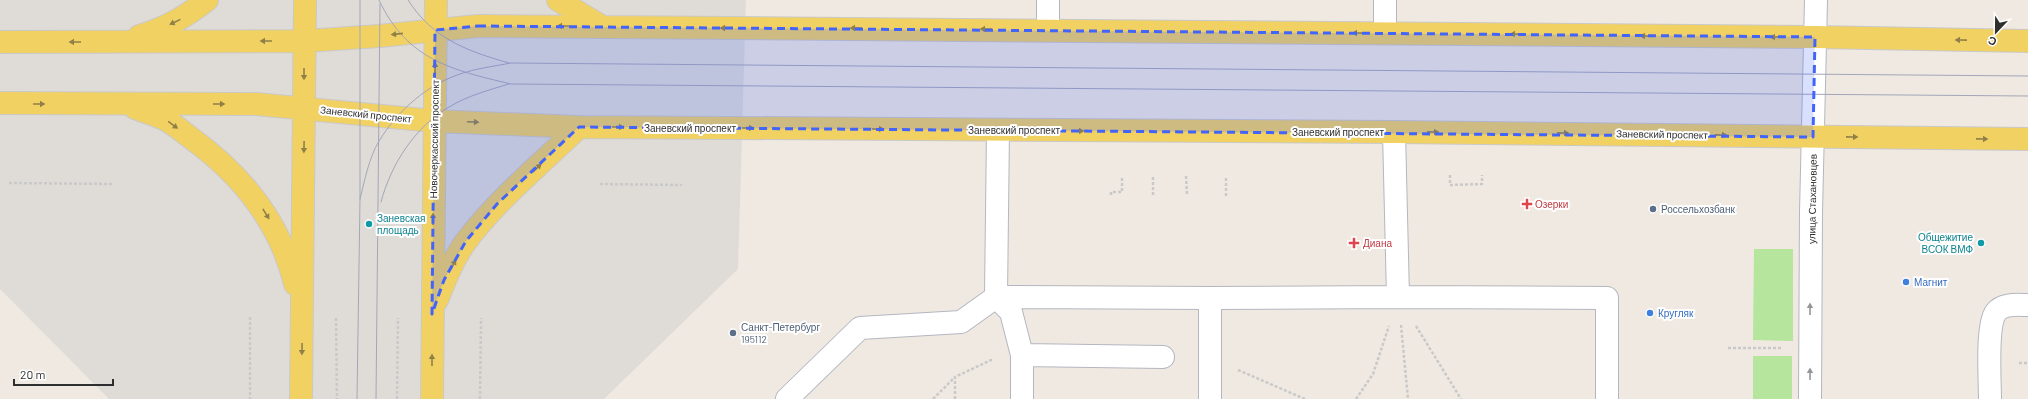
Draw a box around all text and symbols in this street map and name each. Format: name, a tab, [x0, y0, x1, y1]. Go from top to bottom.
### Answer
north arrow	[1976, 12, 2016, 52]
one-way arrow	[169, 19, 180, 25]
one-way arrow	[557, 23, 569, 30]
one-way arrow	[719, 25, 732, 31]
one-way arrow	[850, 25, 862, 32]
one-way arrow	[979, 26, 992, 32]
one-way arrow	[1351, 30, 1364, 36]
one-way arrow	[390, 31, 403, 37]
one-way arrow	[1510, 31, 1522, 38]
one-way arrow	[1639, 33, 1652, 39]
one-way arrow	[1769, 34, 1782, 40]
text: С	[1986, 34, 1998, 49]
one-way arrow	[1954, 37, 1967, 43]
one-way arrow	[259, 38, 272, 44]
one-way arrow	[68, 39, 81, 45]
one-way arrow	[431, 62, 438, 74]
one-way arrow	[301, 68, 307, 81]
street label: Новочеркасский проспект	[427, 79, 441, 199]
one-way arrow	[33, 101, 46, 107]
one-way arrow	[213, 101, 226, 107]
street label: Заневский проспект	[320, 103, 413, 125]
one-way arrow	[467, 119, 479, 126]
one-way arrow	[167, 121, 178, 129]
street label: Заневский проспект	[644, 122, 736, 134]
one-way arrow	[612, 124, 625, 130]
street label: Заневский проспект	[968, 124, 1060, 136]
one-way arrow	[742, 125, 755, 131]
one-way arrow	[872, 126, 885, 132]
street label: Заневский проспект	[1292, 126, 1384, 138]
one-way arrow	[1072, 127, 1084, 134]
street label: Заневский проспект	[1616, 127, 1709, 141]
one-way arrow	[1427, 129, 1440, 135]
one-way arrow	[1557, 130, 1569, 137]
one-way arrow	[1715, 132, 1728, 138]
one-way arrow	[1846, 134, 1858, 141]
one-way arrow	[1976, 136, 1989, 142]
one-way arrow	[301, 141, 307, 154]
street label: улица Стахановцев	[1805, 154, 1819, 244]
one-way arrow	[532, 163, 542, 172]
place label: Озерки	[1535, 198, 1568, 210]
marker: Озерки	[1522, 199, 1532, 209]
place label: Россельхозбанк	[1661, 203, 1735, 215]
marker: Россельхозбанк	[1648, 204, 1658, 214]
one-way arrow	[262, 208, 269, 220]
place label: Заневская площадь	[377, 212, 425, 236]
one-way arrow	[430, 212, 436, 225]
marker: Заневская площадь	[364, 219, 374, 229]
place label: Общежитие ВСОК ВМФ	[1918, 231, 1973, 255]
marker: Диана	[1348, 237, 1360, 249]
place label: Диана	[1363, 237, 1392, 249]
marker: Общежитие ВСОК ВМФ	[1976, 238, 1986, 248]
one-way arrow	[449, 259, 456, 271]
place label: Магнит	[1914, 276, 1948, 288]
marker: Магнит	[1901, 277, 1911, 287]
one-way arrow	[1807, 302, 1813, 315]
place label: Кругляк	[1658, 307, 1694, 319]
marker: Кругляк	[1645, 308, 1655, 318]
place label: Санкт-Петербург 195112	[741, 321, 820, 345]
marker: Санкт-Петербург 195112	[728, 328, 738, 338]
one-way arrow	[298, 343, 305, 355]
one-way arrow	[429, 353, 435, 366]
scale bar	[14, 361, 113, 387]
text: 20 m	[20, 367, 46, 381]
one-way arrow	[1807, 367, 1813, 380]

